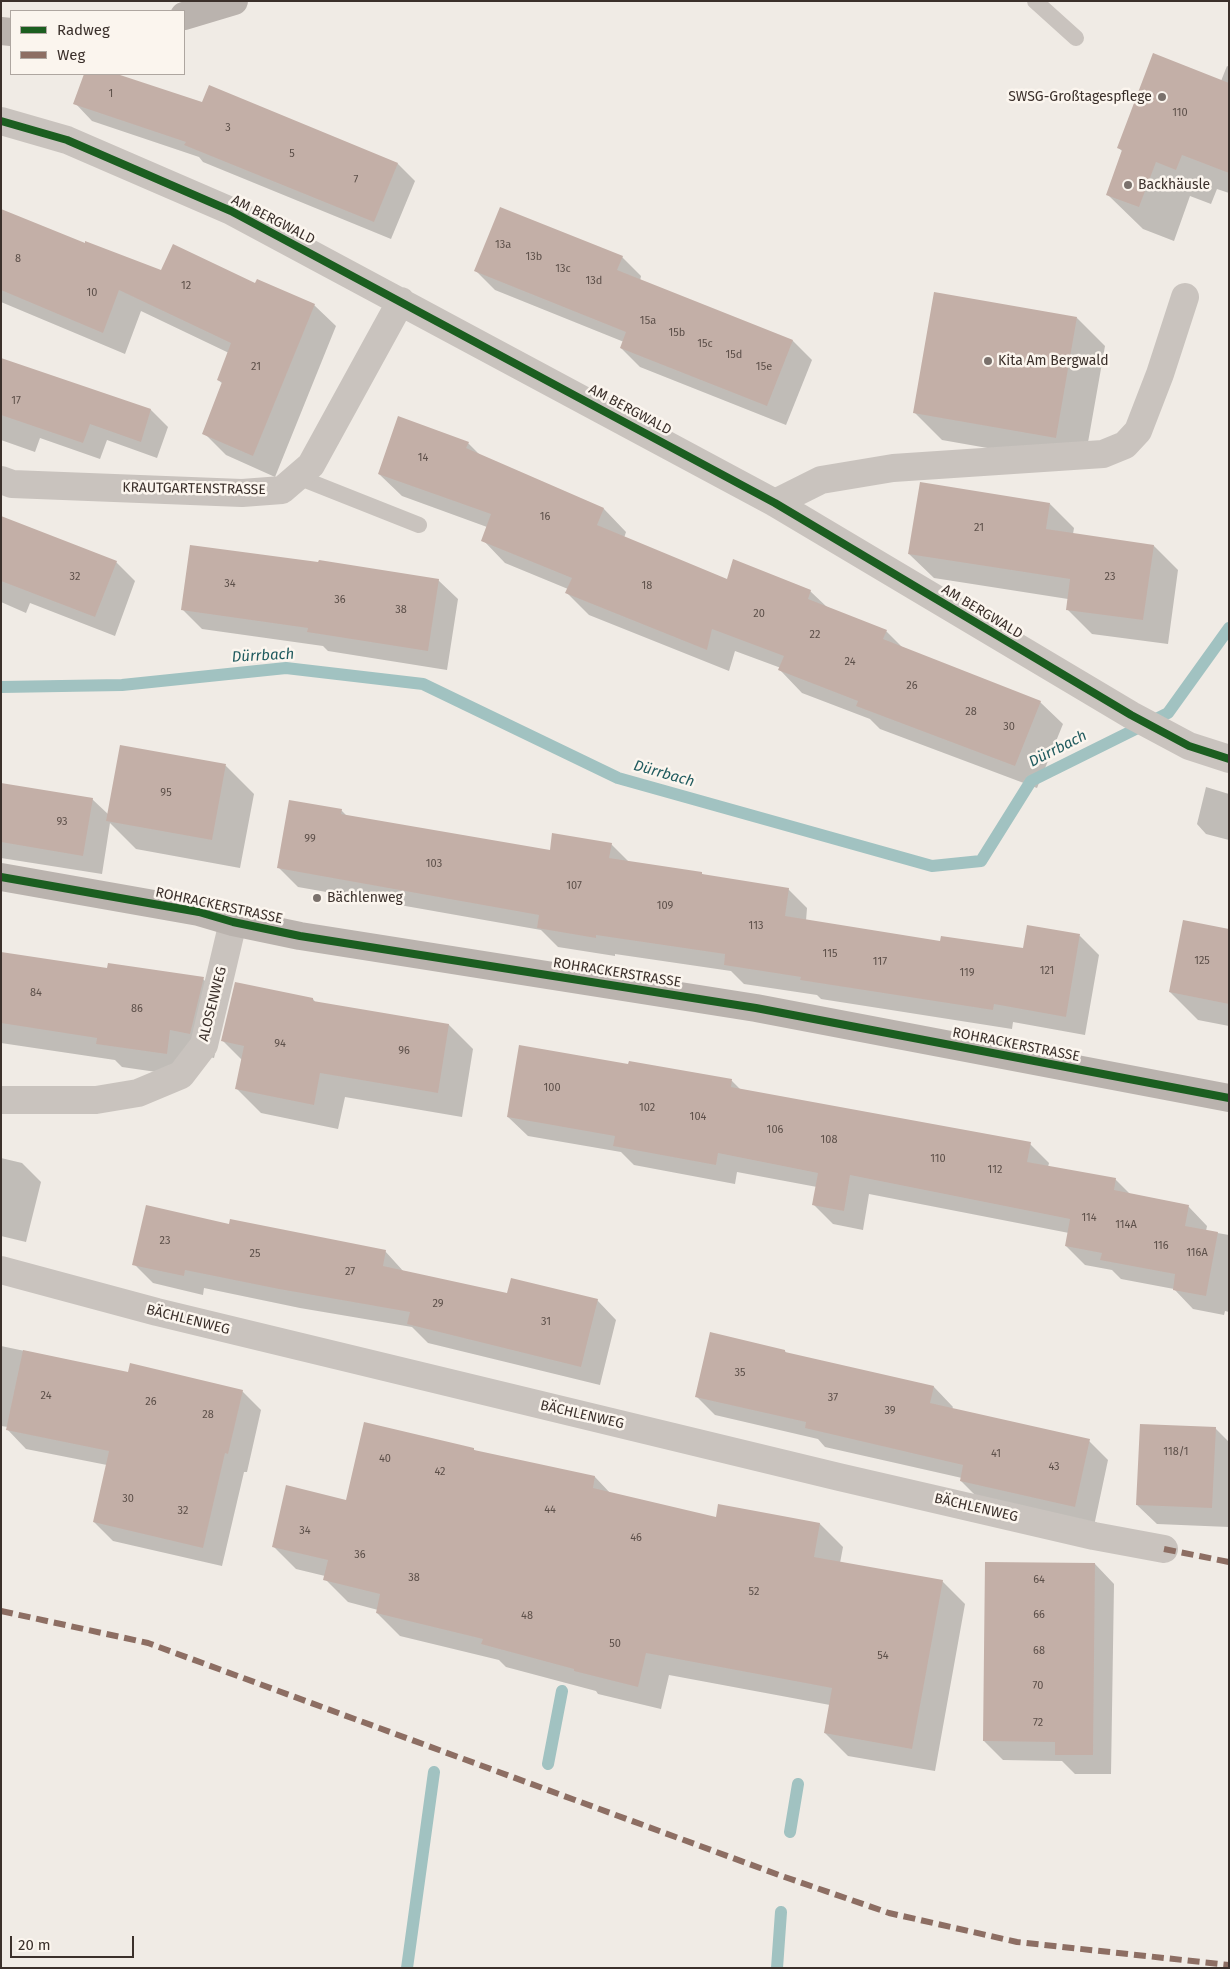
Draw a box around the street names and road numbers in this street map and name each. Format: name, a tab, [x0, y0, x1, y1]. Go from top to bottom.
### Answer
street label: AM BERGWALD	[228, 192, 318, 248]
street label: AM BERGWALD	[586, 381, 674, 439]
street label: KRAUTGARTENSTRASSE	[122, 479, 266, 499]
street label: AM BERGWALD	[939, 581, 1025, 643]
street label: ROHRACKERSTRASSE	[154, 884, 284, 928]
street label: ROHRACKERSTRASSE	[552, 955, 682, 991]
street label: ALOSENWEG	[196, 965, 230, 1043]
street label: ROHRACKERSTRASSE	[951, 1024, 1081, 1066]
street label: BÄCHLENWEG	[145, 1302, 231, 1338]
street label: BÄCHLENWEG	[538, 1397, 626, 1433]
street label: BÄCHLENWEG	[932, 1490, 1020, 1526]

